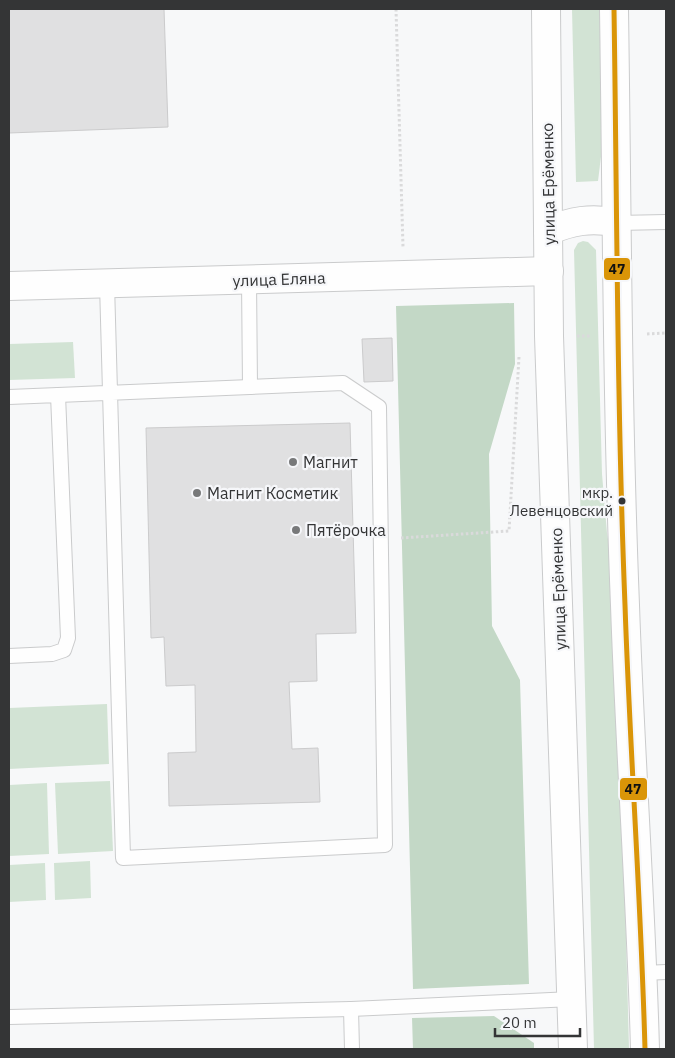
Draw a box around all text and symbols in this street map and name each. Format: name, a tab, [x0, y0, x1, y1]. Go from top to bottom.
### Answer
street label: улица Ерёменко	[537, 123, 559, 245]
line badge: 47	[603, 257, 631, 281]
text: 47	[609, 260, 625, 278]
street label: улица Еляна	[232, 267, 326, 291]
place label: Магнит	[303, 452, 358, 472]
marker: Магнит	[287, 456, 299, 468]
place label: Магнит Косметик	[207, 483, 339, 503]
place label: мкр. Левенцовский	[510, 483, 613, 520]
marker: Магнит Косметик	[191, 487, 203, 499]
marker: мкр. Левенцовский	[617, 496, 627, 506]
place label: Пятёрочка	[306, 520, 386, 540]
marker: Пятёрочка	[290, 524, 302, 536]
street label: улица Ерёменко	[546, 527, 570, 650]
line badge: 47	[619, 777, 648, 801]
text: 47	[625, 780, 641, 798]
scale bar	[495, 1006, 580, 1038]
text: 20 m	[502, 1013, 537, 1032]

